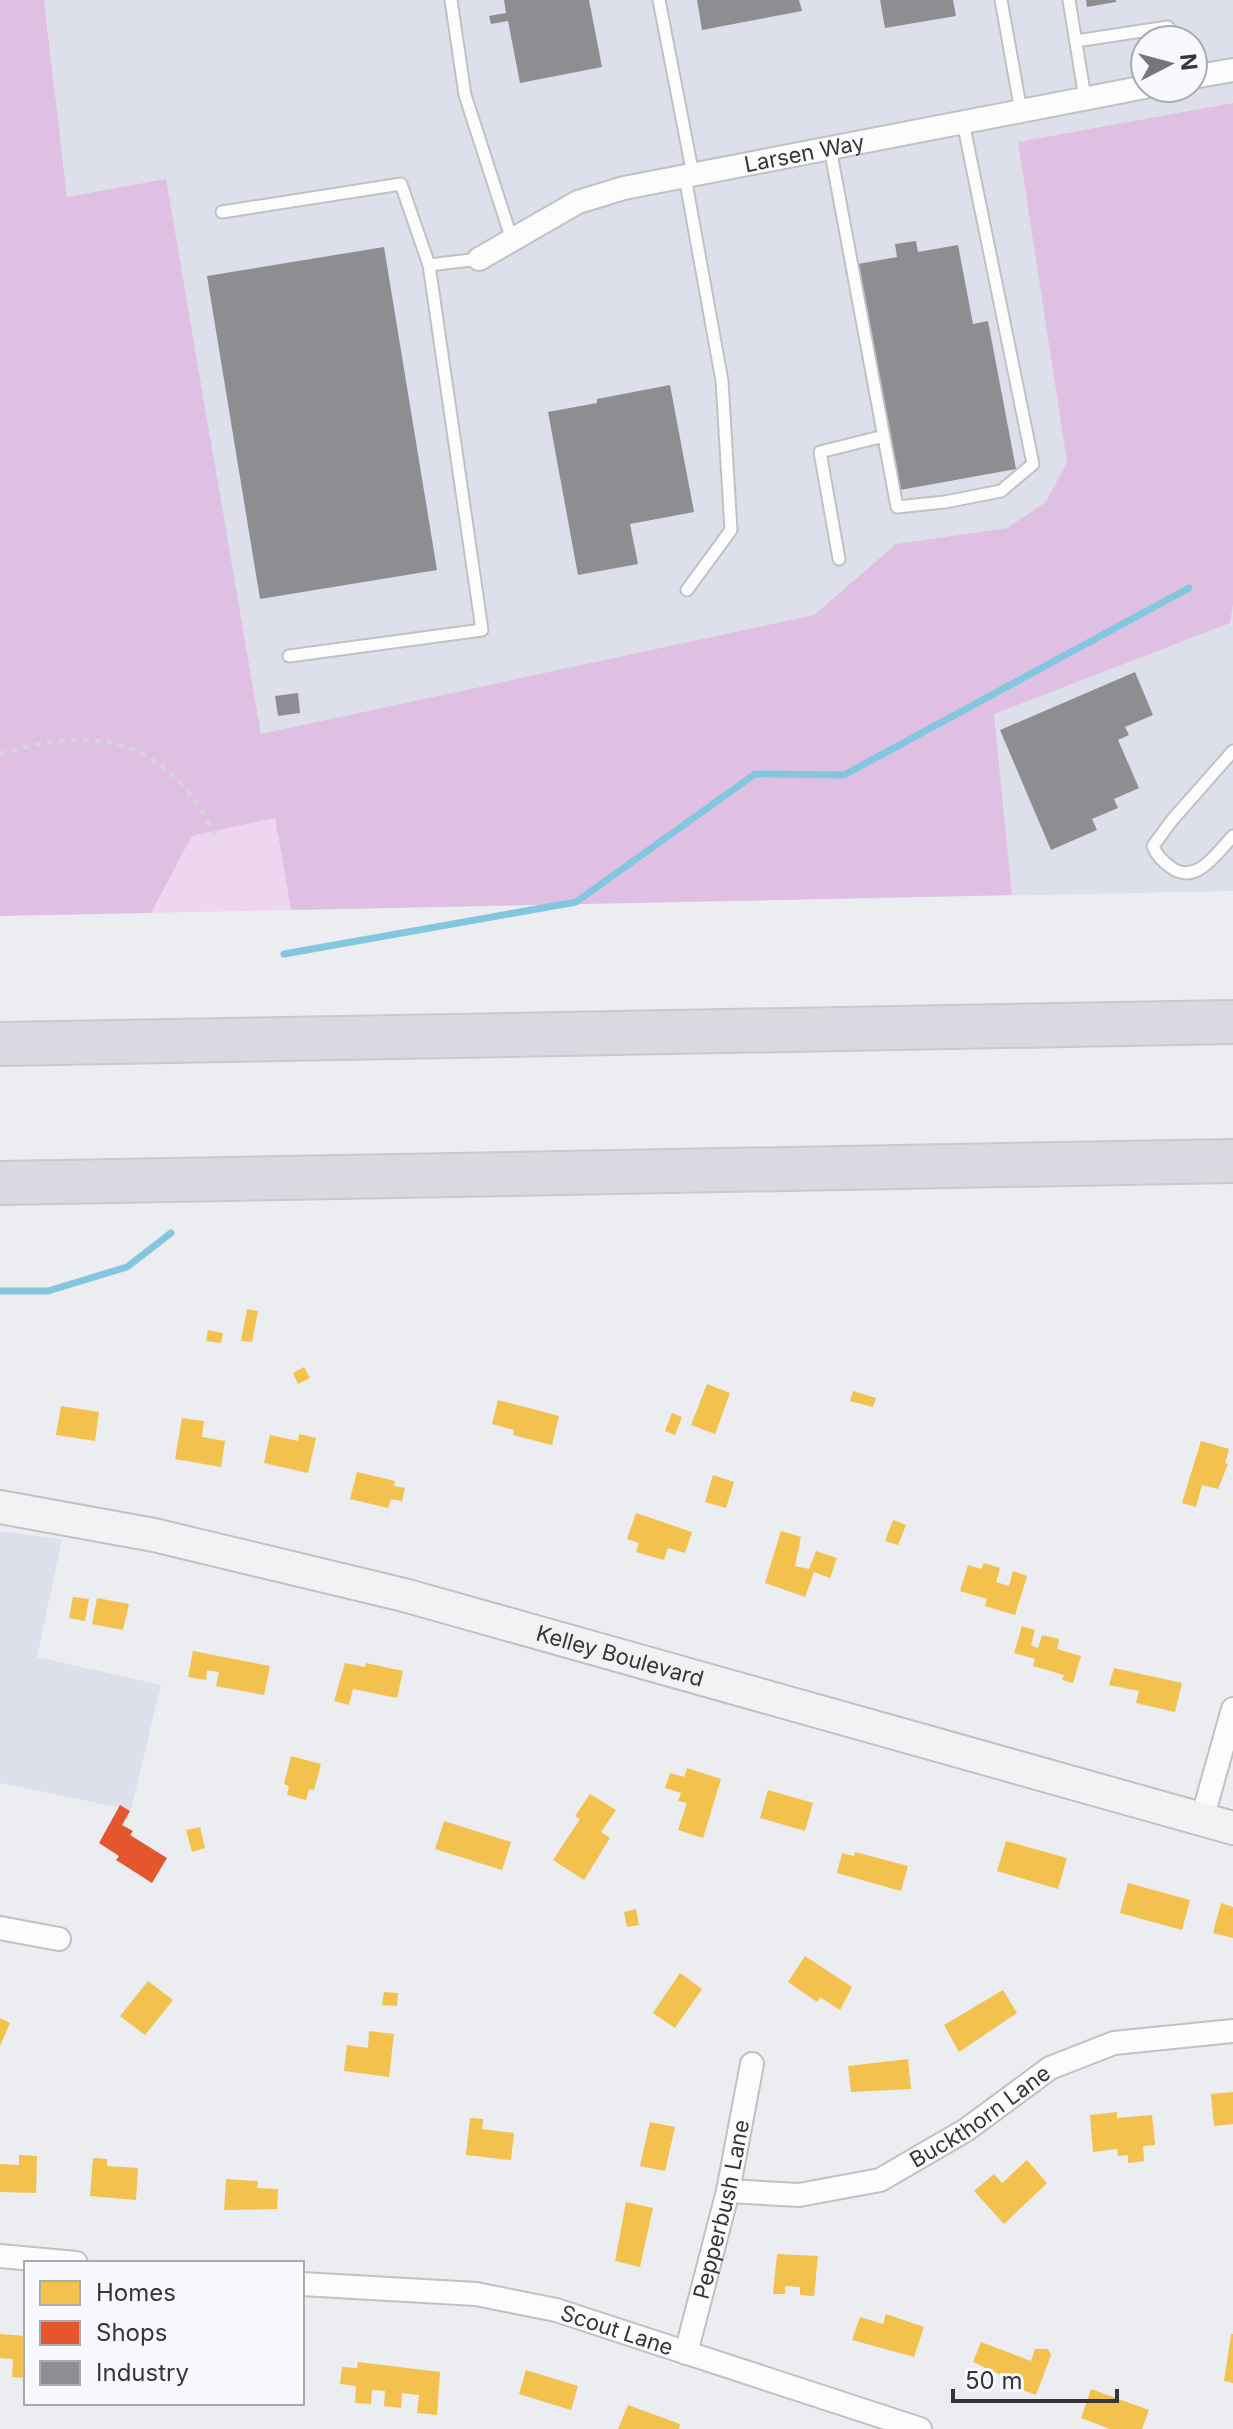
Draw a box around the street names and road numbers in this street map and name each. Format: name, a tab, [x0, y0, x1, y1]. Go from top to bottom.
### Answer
street label: Larsen Way	[742, 129, 867, 177]
street label: Kelley Boulevard	[533, 1620, 707, 1692]
street label: Buckthorn Lane	[905, 2060, 1055, 2173]
street label: Pepperbush Lane	[688, 2118, 754, 2302]
street label: Scout Lane	[557, 2299, 677, 2360]

